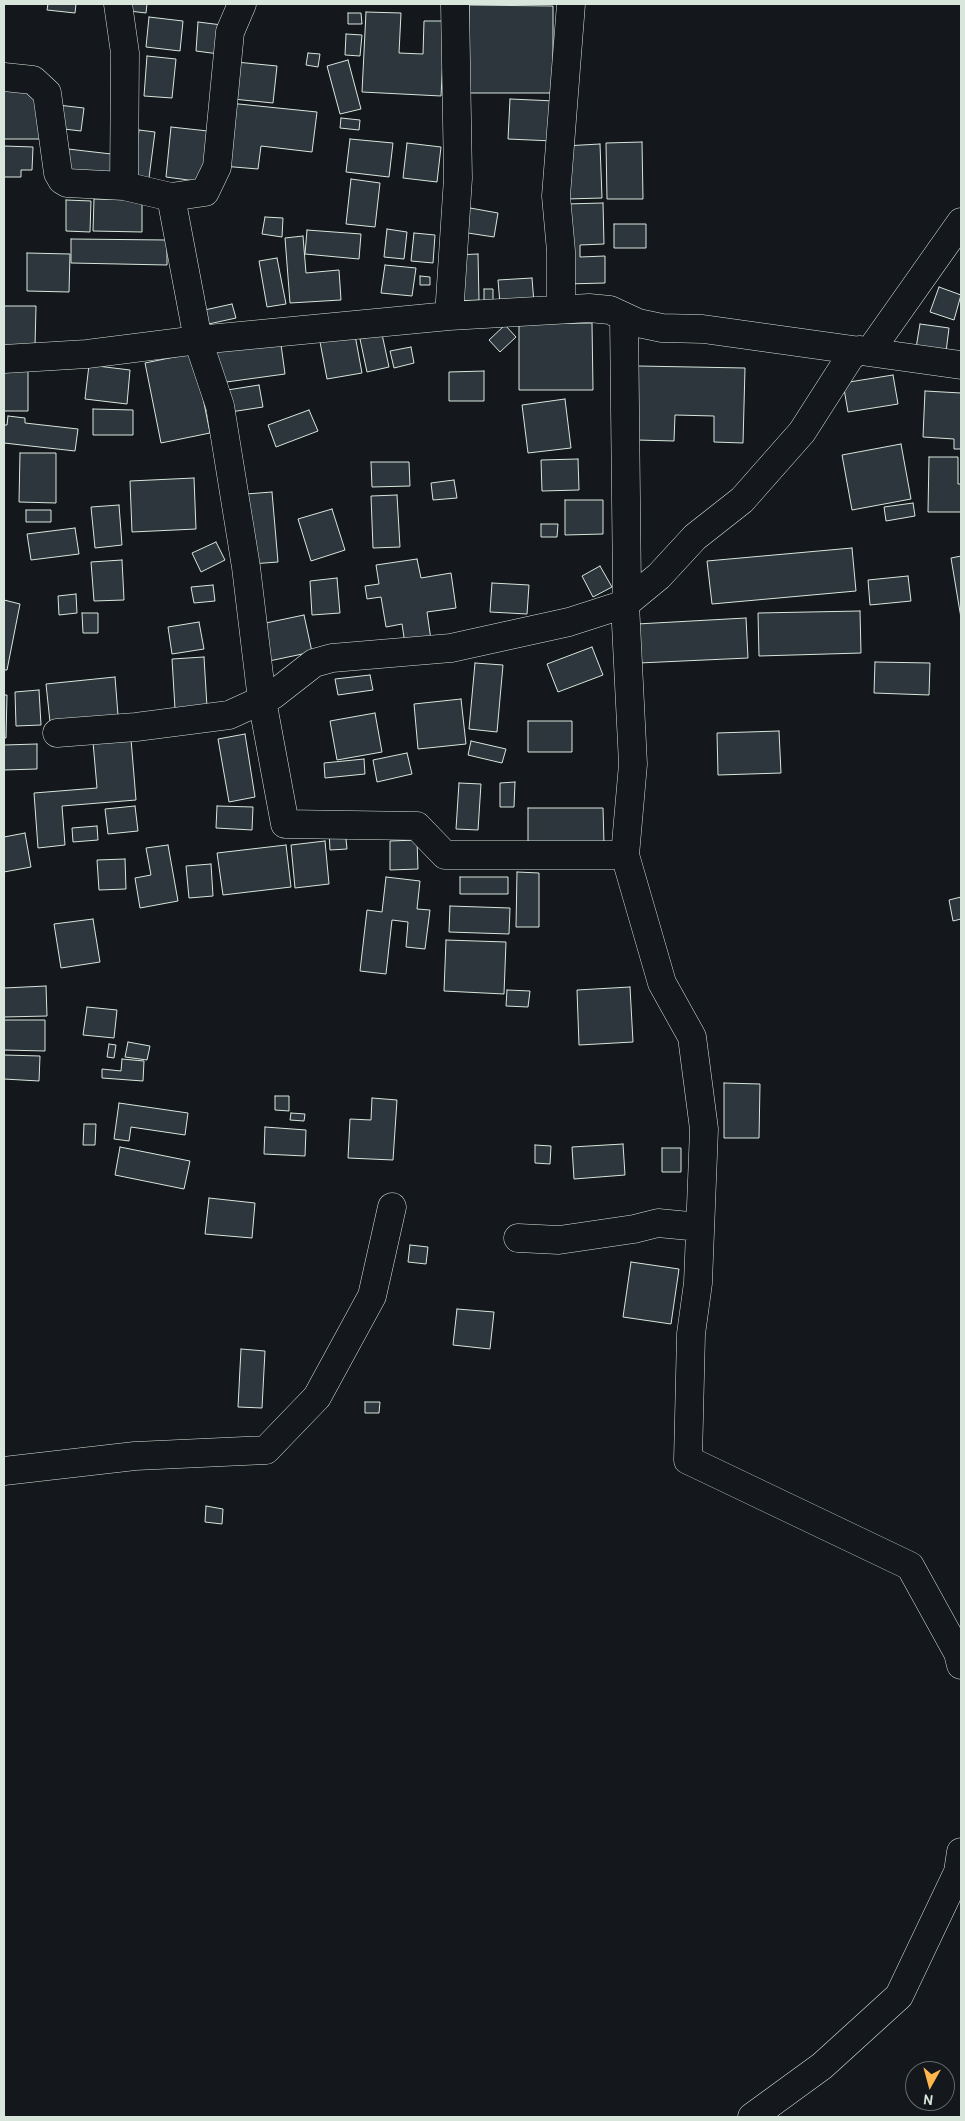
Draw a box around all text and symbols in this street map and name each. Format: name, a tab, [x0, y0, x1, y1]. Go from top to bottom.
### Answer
north arrow	[905, 2061, 955, 2111]
text: N	[922, 2090, 934, 2109]

